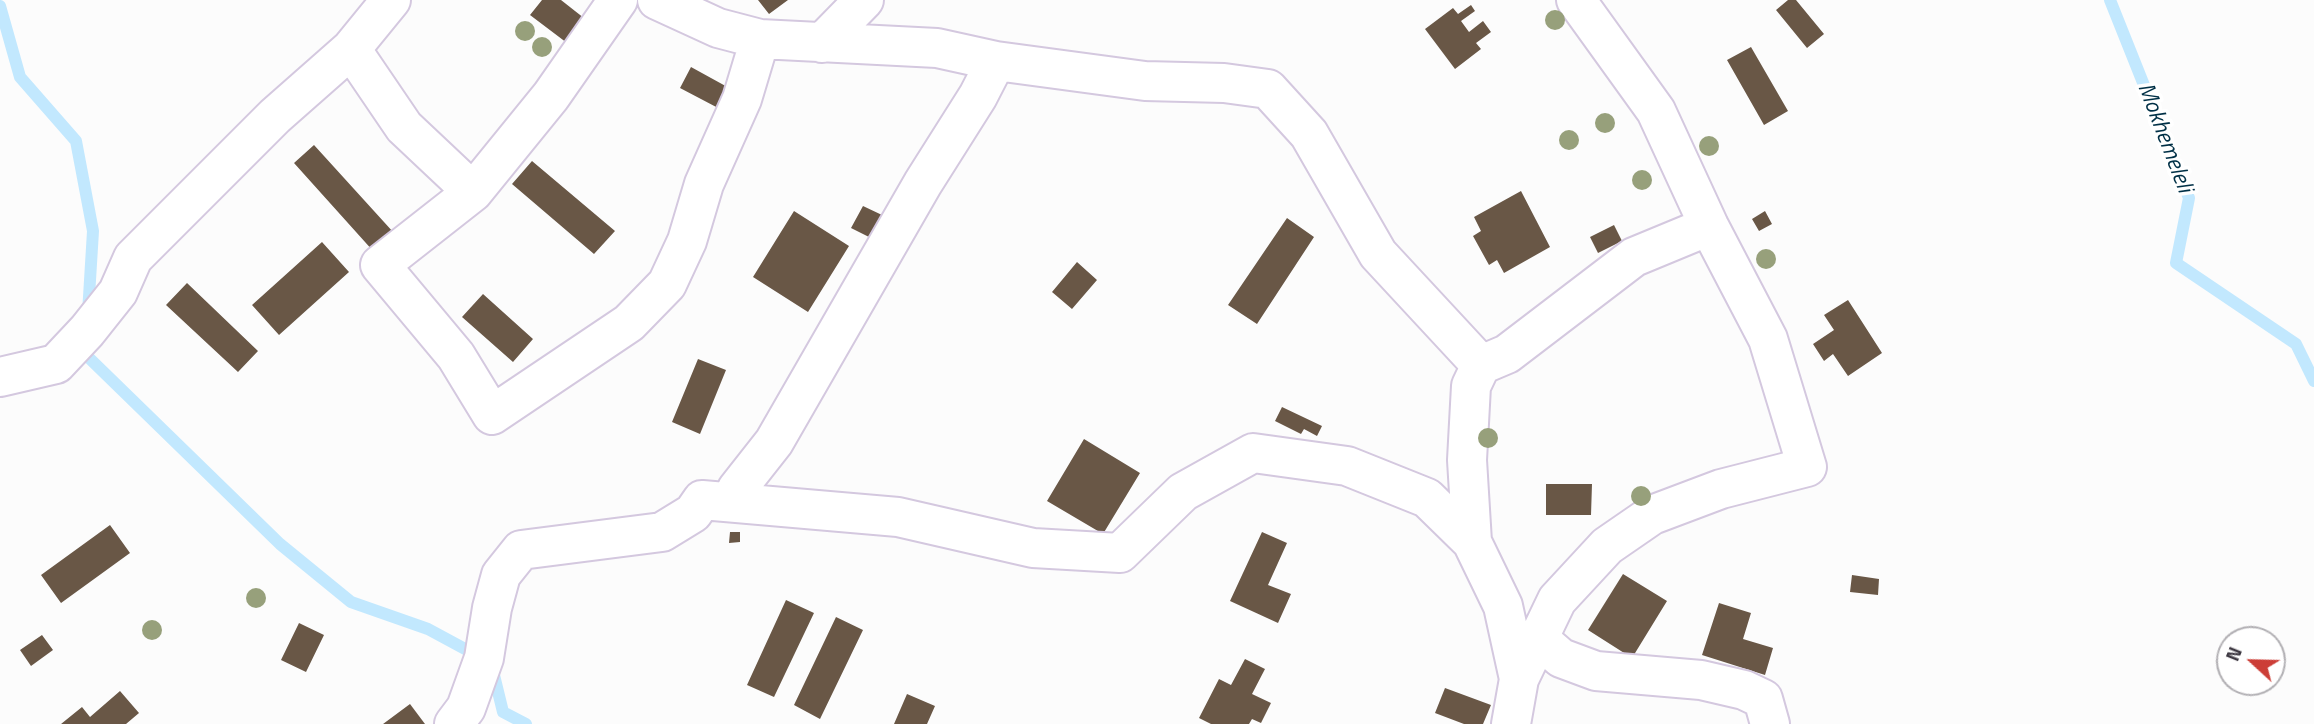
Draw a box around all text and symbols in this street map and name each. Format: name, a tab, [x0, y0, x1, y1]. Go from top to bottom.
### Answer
water label: Mokhemeleli	[2130, 79, 2198, 197]
north arrow	[2216, 626, 2286, 696]
text: N	[2217, 642, 2249, 665]

